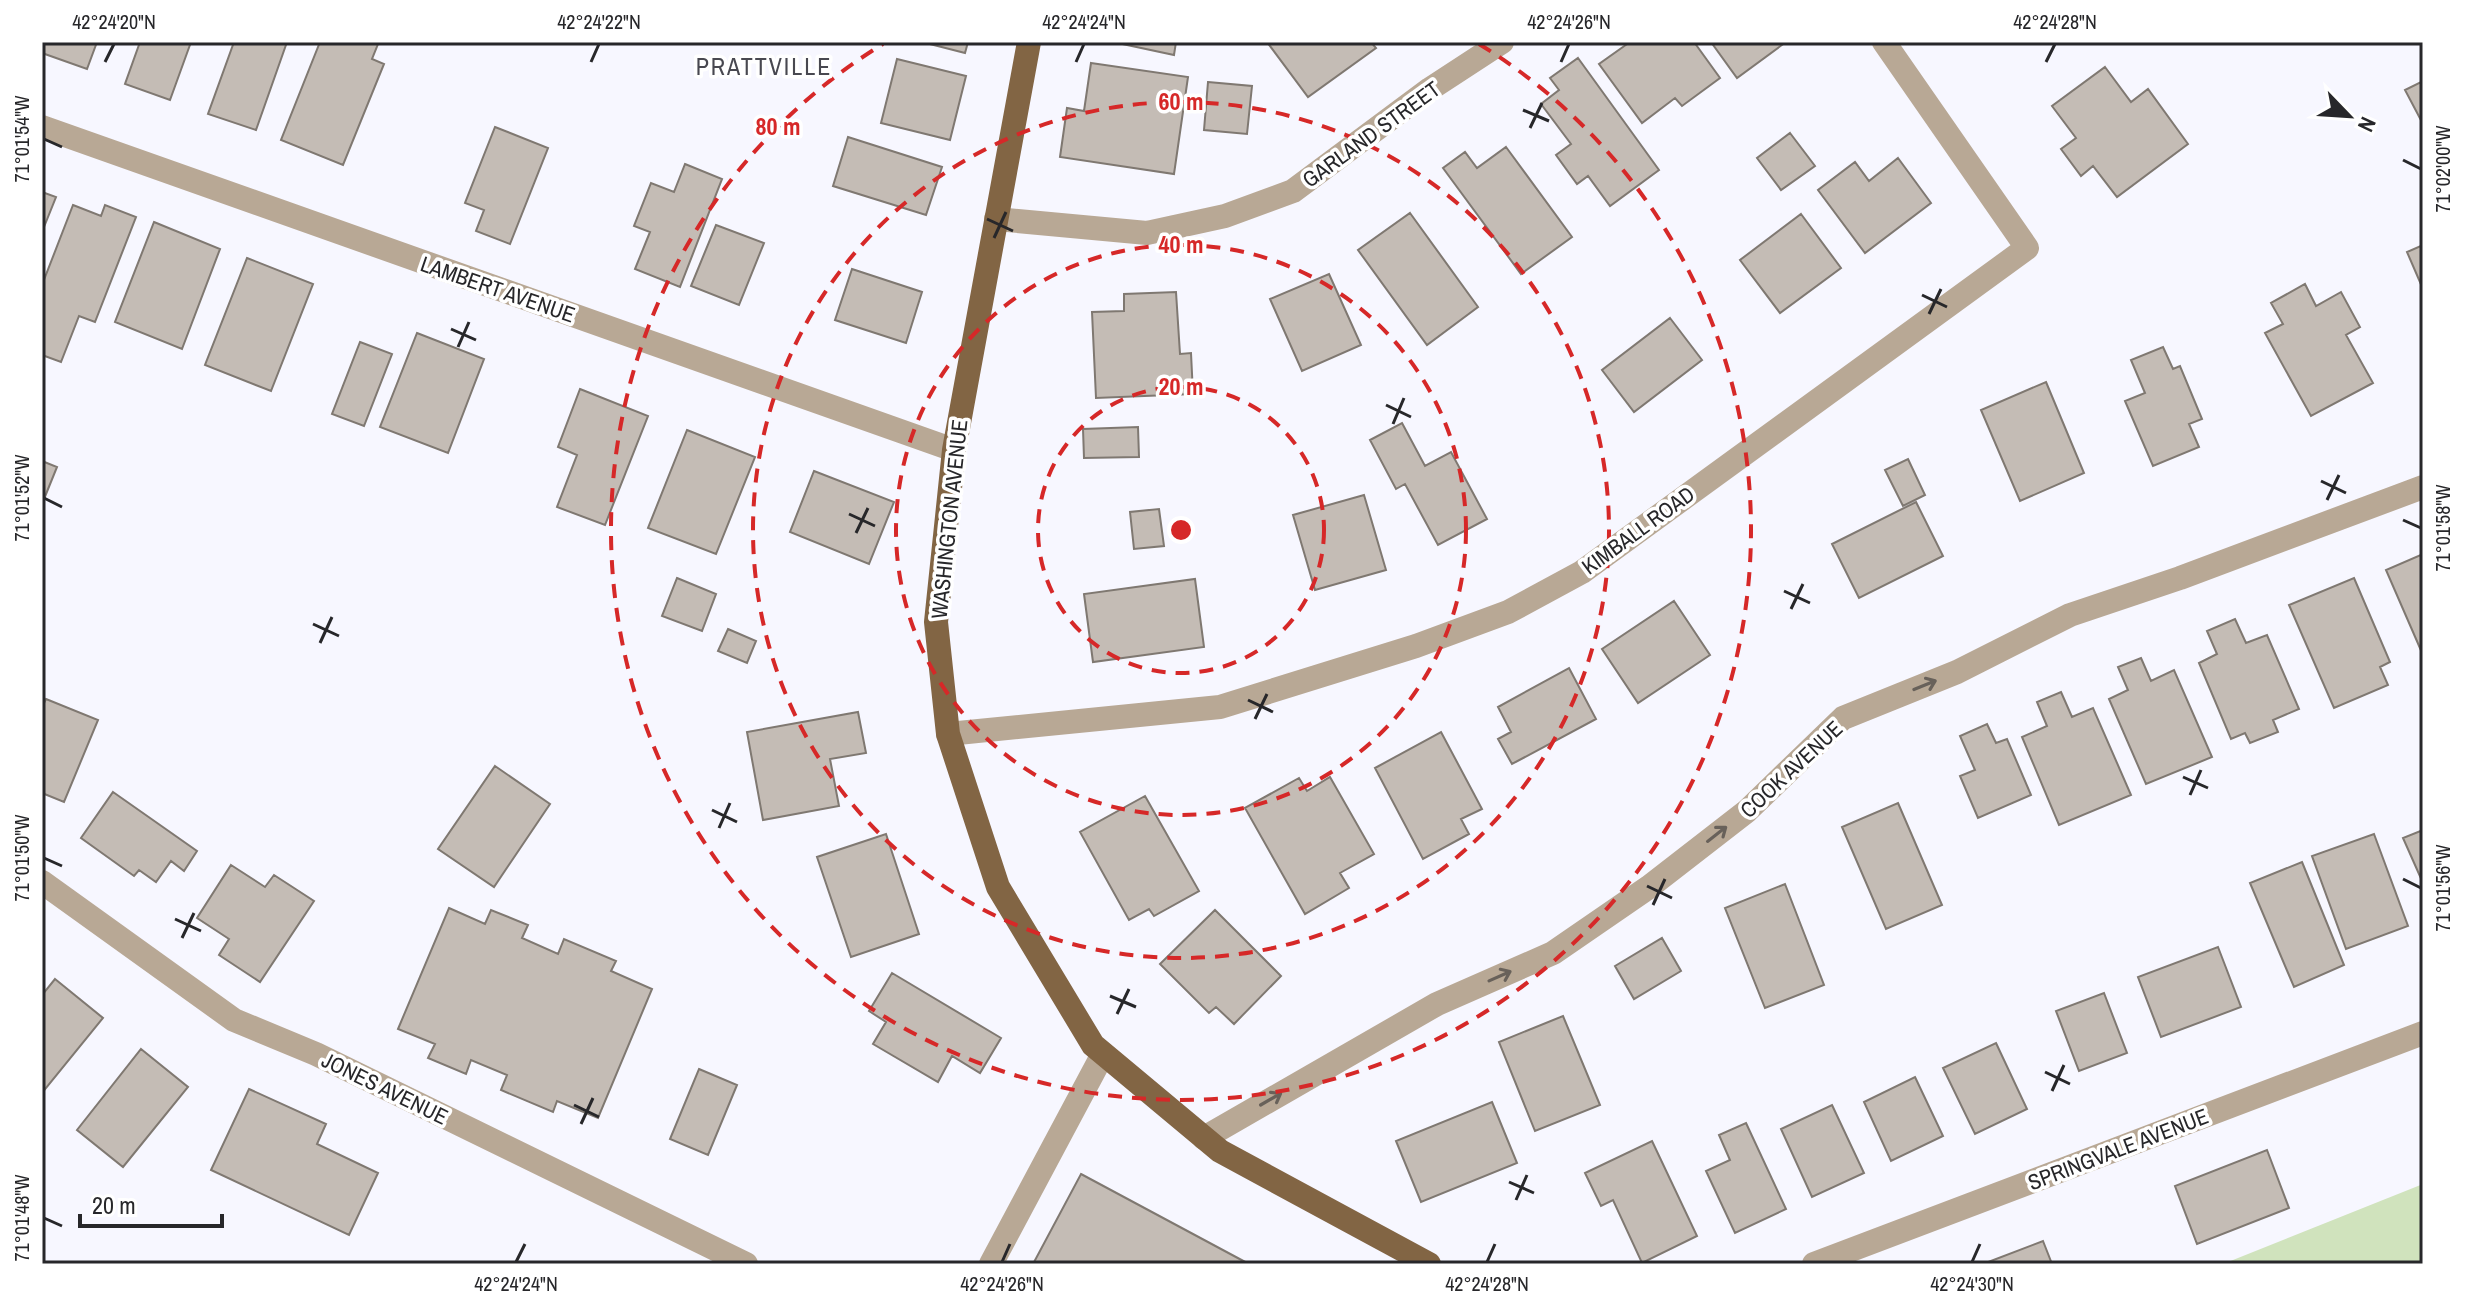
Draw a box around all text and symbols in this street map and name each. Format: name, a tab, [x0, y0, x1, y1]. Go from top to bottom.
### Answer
text: 42°24'20"N	[72, 8, 156, 35]
text: 42°24'22"N	[557, 8, 641, 35]
text: 42°24'24"N	[1042, 8, 1126, 35]
text: 42°24'26"N	[1527, 8, 1611, 35]
text: 42°24'28"N	[2013, 8, 2097, 35]
district label: PRATTVILLE	[696, 50, 832, 82]
street label: GARLAND STREET	[1296, 74, 1446, 194]
north arrow	[2309, 76, 2389, 156]
text: 60 m	[1159, 85, 1203, 117]
text: 71°01'54"W	[8, 95, 35, 183]
text: 80 m	[756, 110, 800, 142]
text: N	[2351, 112, 2383, 137]
text: 71°02'00"W	[2429, 125, 2456, 213]
text: 40 m	[1159, 228, 1203, 260]
street label: LAMBERT AVENUE	[417, 249, 579, 329]
text: 20 m	[1159, 370, 1203, 402]
street label: WASHINGTON AVENUE	[924, 418, 974, 620]
text: 71°01'52"W	[8, 454, 35, 542]
street label: KIMBALL ROAD	[1576, 479, 1700, 581]
text: 71°01'58"W	[2429, 484, 2456, 572]
centre of rings	[1167, 516, 1195, 544]
one-way arrow	[1912, 677, 1937, 691]
street label: COOK AVENUE	[1733, 714, 1849, 824]
text: 71°01'50"W	[8, 814, 35, 902]
one-way arrow	[1706, 826, 1727, 843]
text: 71°01'56"W	[2429, 844, 2456, 932]
one-way arrow	[1488, 968, 1512, 983]
street label: JONES AVENUE	[317, 1044, 453, 1132]
one-way arrow	[1259, 1091, 1283, 1106]
street label: SPRINGVALE AVENUE	[2024, 1101, 2212, 1197]
text: 71°01'48"W	[8, 1174, 35, 1262]
scale bar	[80, 1178, 222, 1228]
text: 20 m	[92, 1189, 136, 1221]
text: 42°24'24"N	[474, 1270, 558, 1297]
text: 42°24'26"N	[960, 1270, 1044, 1297]
text: 42°24'28"N	[1445, 1270, 1529, 1297]
text: 42°24'30"N	[1930, 1270, 2014, 1297]

